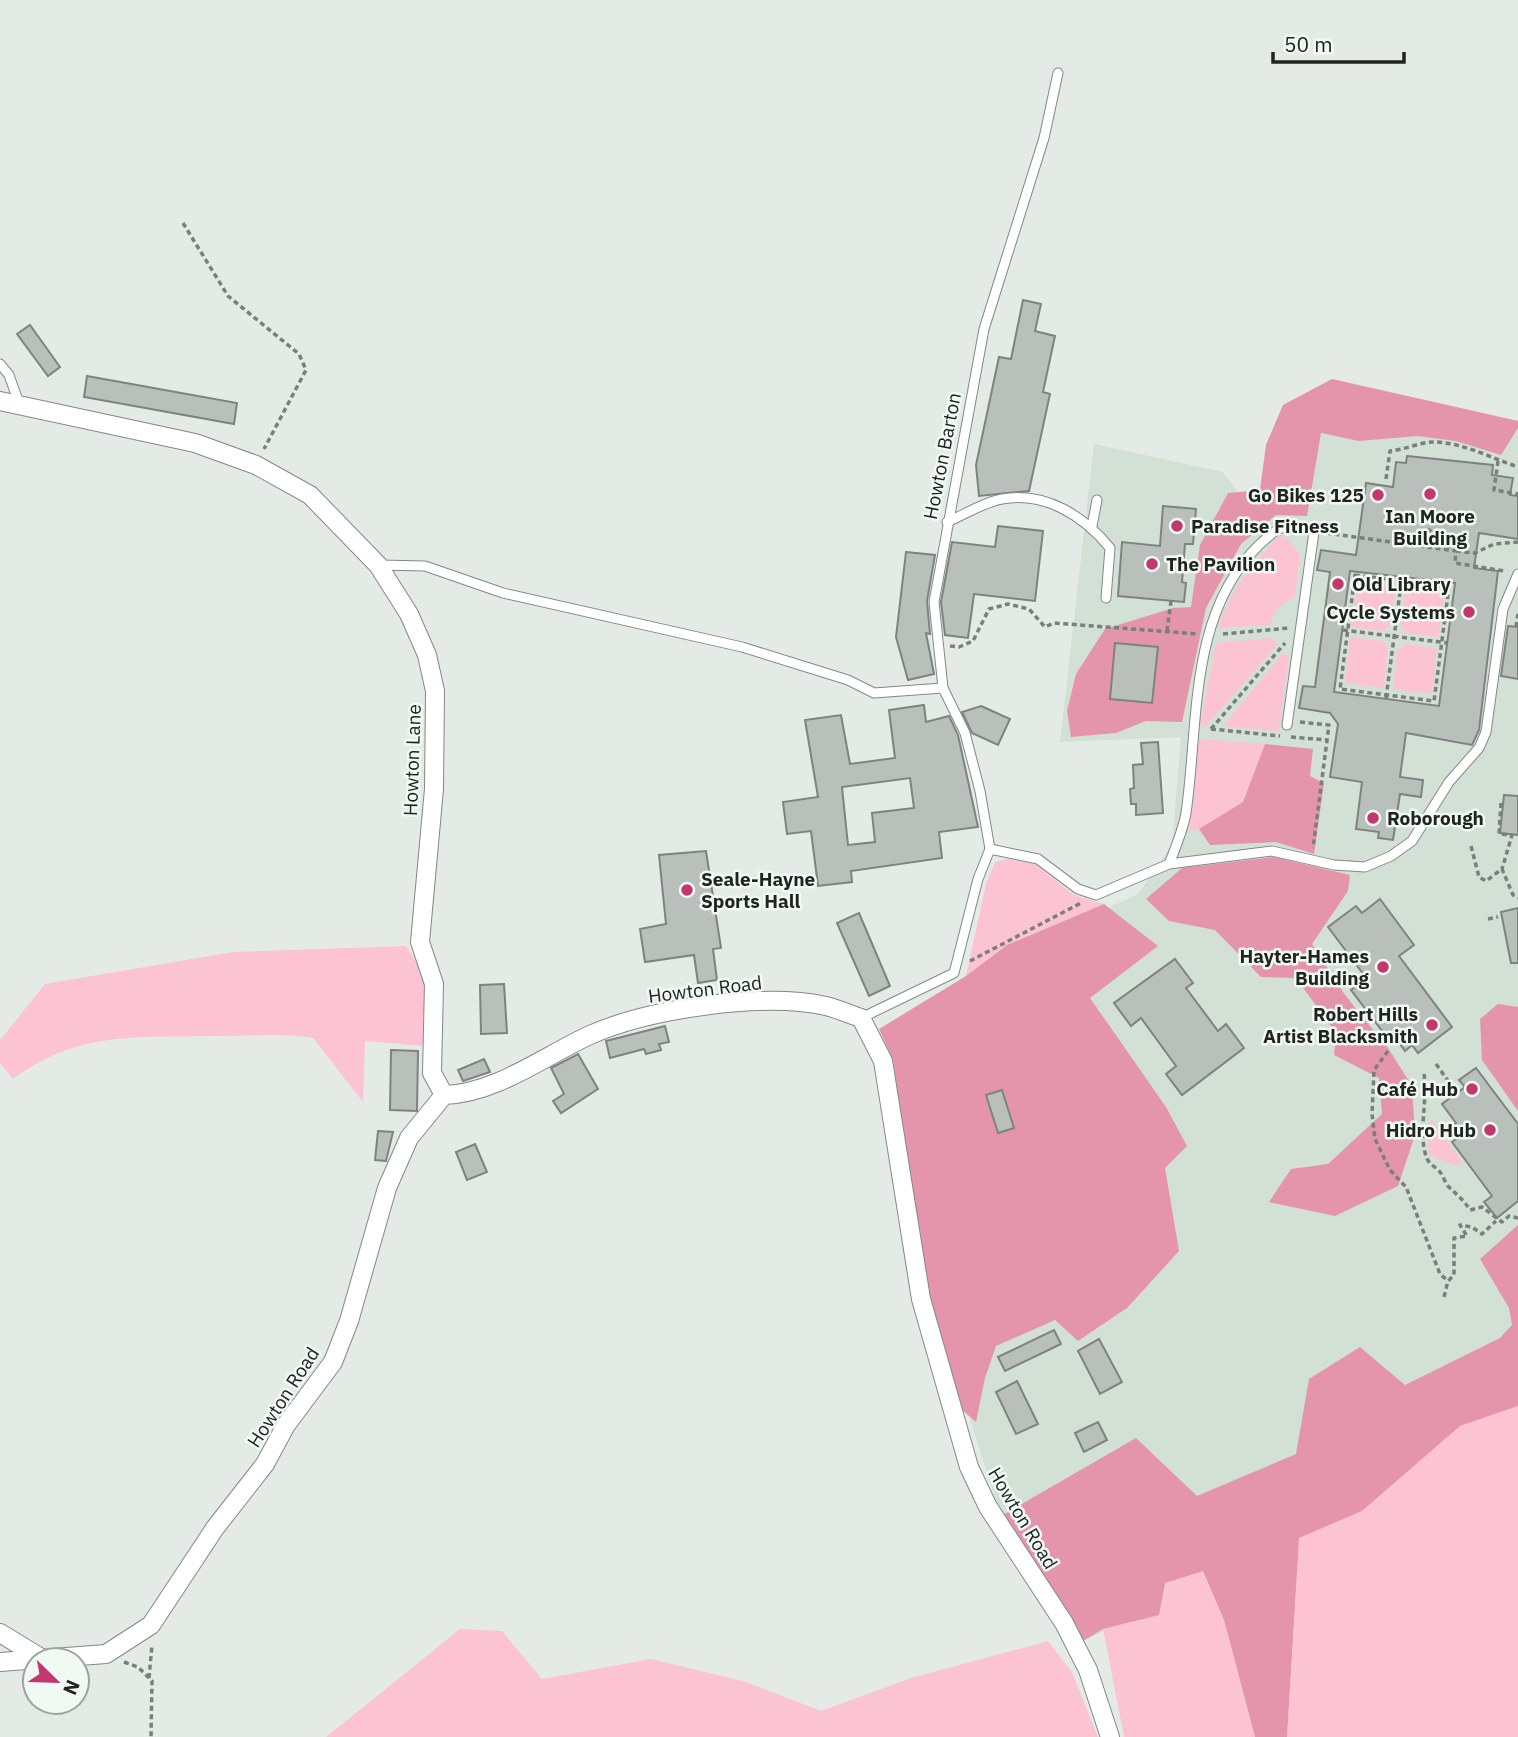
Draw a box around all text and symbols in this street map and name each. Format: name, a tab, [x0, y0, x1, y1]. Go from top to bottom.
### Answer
scale bar	[1273, 21, 1404, 65]
text: 50 m	[1284, 30, 1333, 58]
street label: Howton Barton	[918, 391, 966, 521]
place label: Go Bikes 125	[1248, 483, 1364, 507]
marker: Ian Moore Building	[1422, 486, 1438, 502]
marker: Go Bikes 125	[1370, 487, 1386, 503]
place label: Ian Moore Building	[1385, 504, 1475, 550]
place label: Paradise Fitness	[1191, 514, 1339, 538]
marker: Paradise Fitness	[1169, 518, 1185, 534]
place label: The Pavilion	[1166, 552, 1275, 576]
marker: The Pavilion	[1144, 556, 1160, 572]
place label: Old Library	[1352, 572, 1451, 596]
marker: Old Library	[1330, 576, 1346, 592]
place label: Cycle Systems	[1326, 600, 1455, 624]
marker: Cycle Systems	[1461, 604, 1477, 620]
street label: Howton Lane	[398, 704, 426, 816]
place label: Roborough	[1387, 806, 1484, 830]
marker: Roborough	[1365, 810, 1381, 826]
place label: Seale-Hayne Sports Hall	[701, 867, 815, 913]
marker: Seale-Hayne Sports Hall	[679, 882, 695, 898]
place label: Hayter-Hames Building	[1239, 944, 1369, 990]
marker: Hayter-Hames Building	[1375, 959, 1391, 975]
street label: Howton Road	[647, 970, 763, 1008]
place label: Robert Hills Artist Blacksmith	[1263, 1002, 1418, 1048]
marker: Robert Hills Artist Blacksmith	[1424, 1017, 1440, 1033]
place label: Café Hub	[1376, 1077, 1458, 1101]
marker: Café Hub	[1464, 1081, 1480, 1097]
place label: Hidro Hub	[1386, 1118, 1476, 1142]
marker: Hidro Hub	[1482, 1122, 1498, 1138]
street label: Howton Road	[242, 1342, 324, 1452]
street label: Howton Road	[983, 1463, 1063, 1573]
north arrow	[21, 1646, 91, 1716]
text: N	[58, 1677, 85, 1699]

